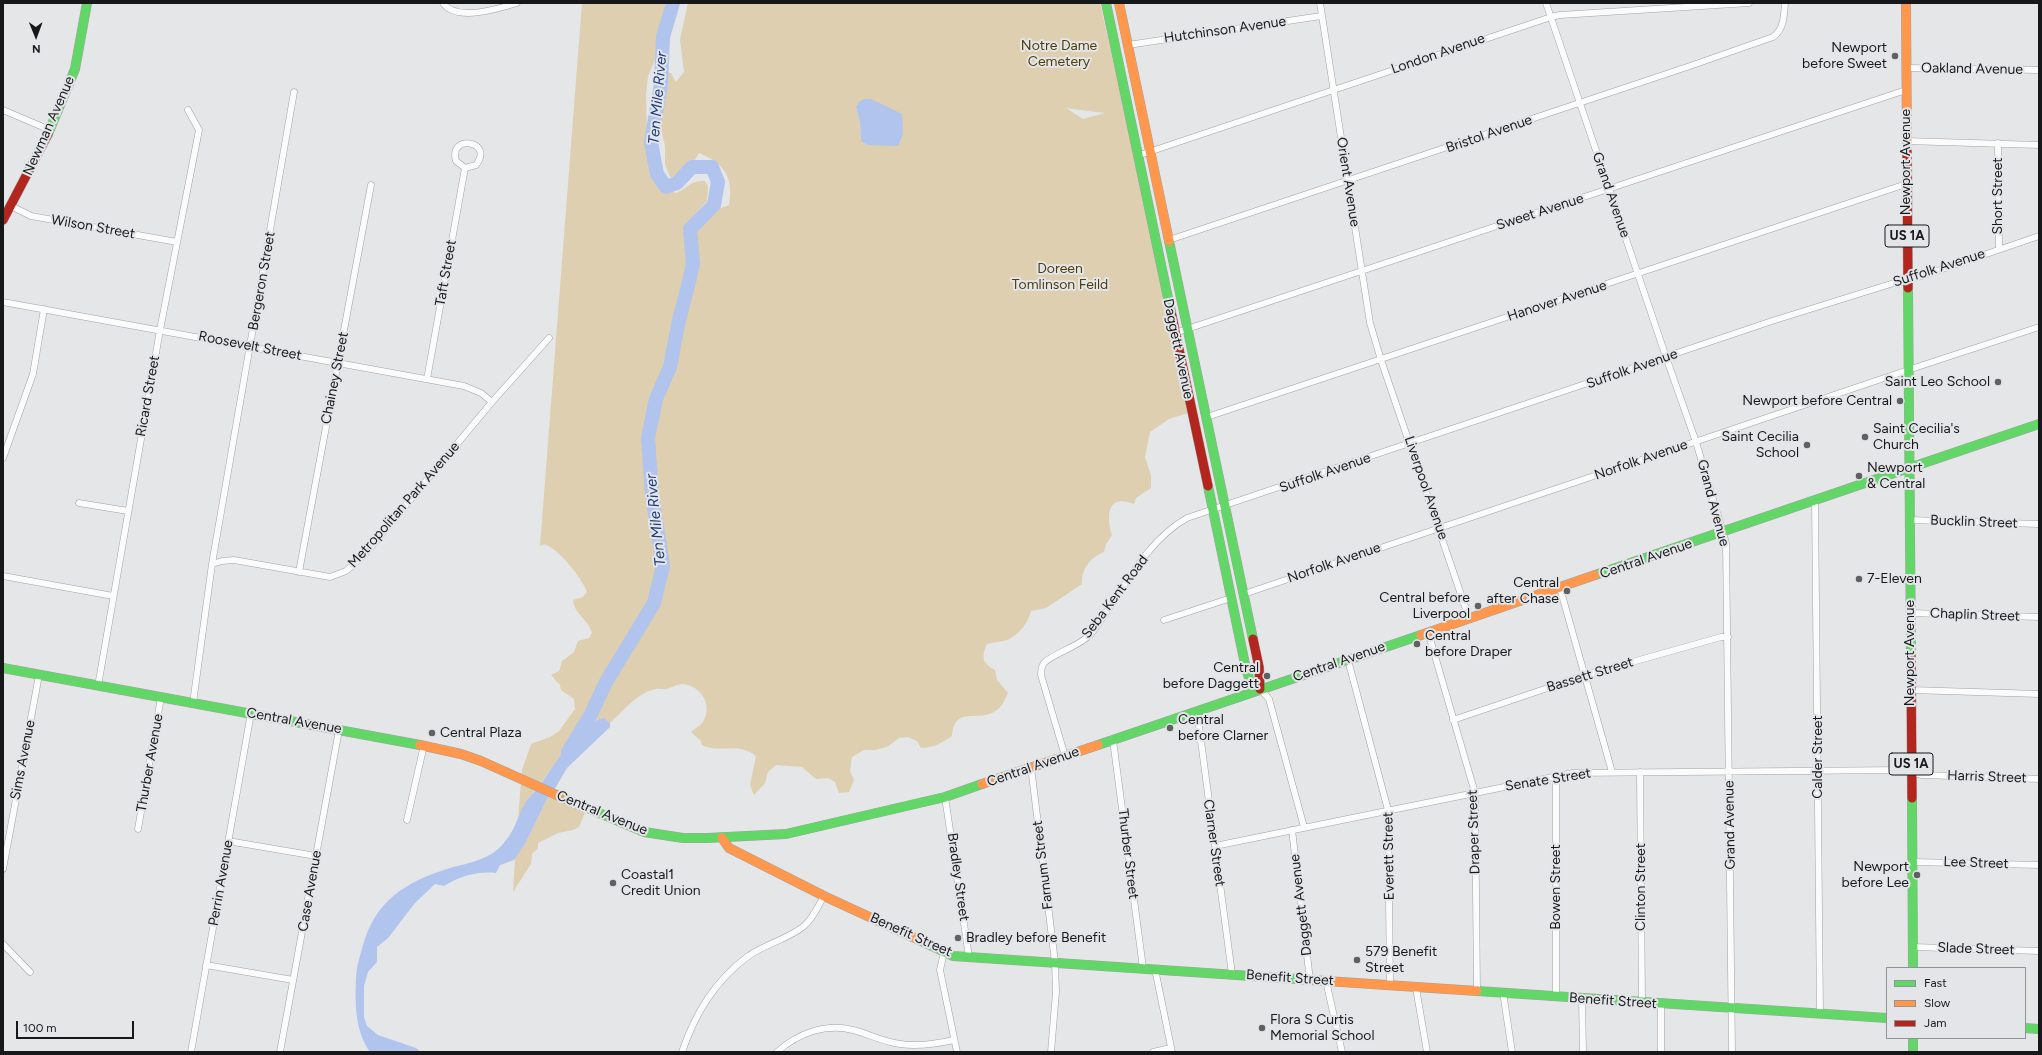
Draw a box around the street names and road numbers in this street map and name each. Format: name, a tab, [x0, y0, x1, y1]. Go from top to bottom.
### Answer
street label: Hutchinson Avenue	[1163, 13, 1287, 47]
street label: London Avenue	[1389, 30, 1487, 78]
street label: Oakland Avenue	[1921, 60, 2023, 78]
street label: Newman Avenue	[20, 74, 78, 178]
street label: Newport Avenue	[1898, 109, 1914, 215]
street label: Bristol Avenue	[1444, 111, 1534, 157]
street label: Orient Avenue	[1333, 136, 1363, 228]
street label: Grand Avenue	[1589, 150, 1633, 240]
street label: Short Street	[1990, 157, 2006, 235]
street label: Sweet Avenue	[1494, 190, 1586, 234]
street label: Wilson Street	[50, 211, 136, 243]
road number: US 1A	[1885, 225, 1929, 247]
street label: Bergeron Street	[245, 230, 279, 332]
street label: Taft Street	[432, 238, 460, 308]
street label: Suffolk Avenue	[1891, 245, 1987, 291]
street label: Hanover Avenue	[1505, 277, 1609, 325]
street label: Daggett Avenue	[1159, 297, 1197, 401]
street label: Roosevelt Street	[197, 328, 303, 364]
street label: Chainey Street	[318, 330, 352, 426]
street label: Suffolk Avenue	[1584, 346, 1680, 392]
street label: Ricard Street	[133, 354, 163, 438]
street label: Liverpool Avenue	[1400, 434, 1452, 542]
street label: Norfolk Avenue	[1592, 436, 1690, 484]
street label: Metropolitan Park Avenue	[345, 439, 463, 571]
street label: Suffolk Avenue	[1277, 450, 1373, 496]
street label: Grand Avenue	[1693, 458, 1733, 548]
street label: Bucklin Street	[1930, 512, 2018, 532]
street label: Central Avenue	[1598, 535, 1694, 583]
street label: Norfolk Avenue	[1285, 539, 1383, 587]
street label: Seba Kent Road	[1078, 552, 1152, 642]
street label: Newport Avenue	[1902, 600, 1918, 706]
street label: Chaplin Street	[1930, 605, 2020, 625]
street label: Central Avenue	[1291, 638, 1387, 686]
street label: Bassett Street	[1545, 654, 1635, 696]
street label: Central Avenue	[245, 704, 343, 738]
street label: Thurber Avenue	[133, 713, 167, 813]
street label: Calder Street	[1810, 715, 1826, 799]
street label: Sims Avenue	[7, 719, 39, 801]
street label: Central Avenue	[985, 743, 1081, 791]
road number: US 1A	[1889, 753, 1933, 775]
street label: Senate Street	[1504, 765, 1592, 795]
street label: Harris Street	[1947, 767, 2027, 787]
street label: Grand Avenue	[1721, 780, 1739, 870]
street label: Central Avenue	[554, 787, 650, 839]
street label: Draper Street	[1464, 789, 1484, 875]
street label: Clarner Street	[1200, 798, 1228, 888]
street label: Thurber Street	[1114, 808, 1142, 900]
street label: Everett Street	[1380, 812, 1398, 900]
street label: Farnum Street	[1029, 820, 1057, 910]
street label: Bradley Street	[943, 832, 973, 922]
street label: Perrin Avenue	[205, 839, 237, 927]
street label: Clinton Street	[1633, 843, 1649, 931]
street label: Bowen Street	[1548, 844, 1564, 930]
street label: Case Avenue	[295, 849, 325, 933]
street label: Daggett Avenue	[1286, 853, 1316, 957]
street label: Lee Street	[1943, 853, 2009, 873]
street label: Benefit Street	[867, 909, 955, 961]
street label: Slade Street	[1937, 939, 2015, 959]
street label: Benefit Street	[1246, 967, 1334, 989]
street label: Benefit Street	[1569, 990, 1657, 1012]

